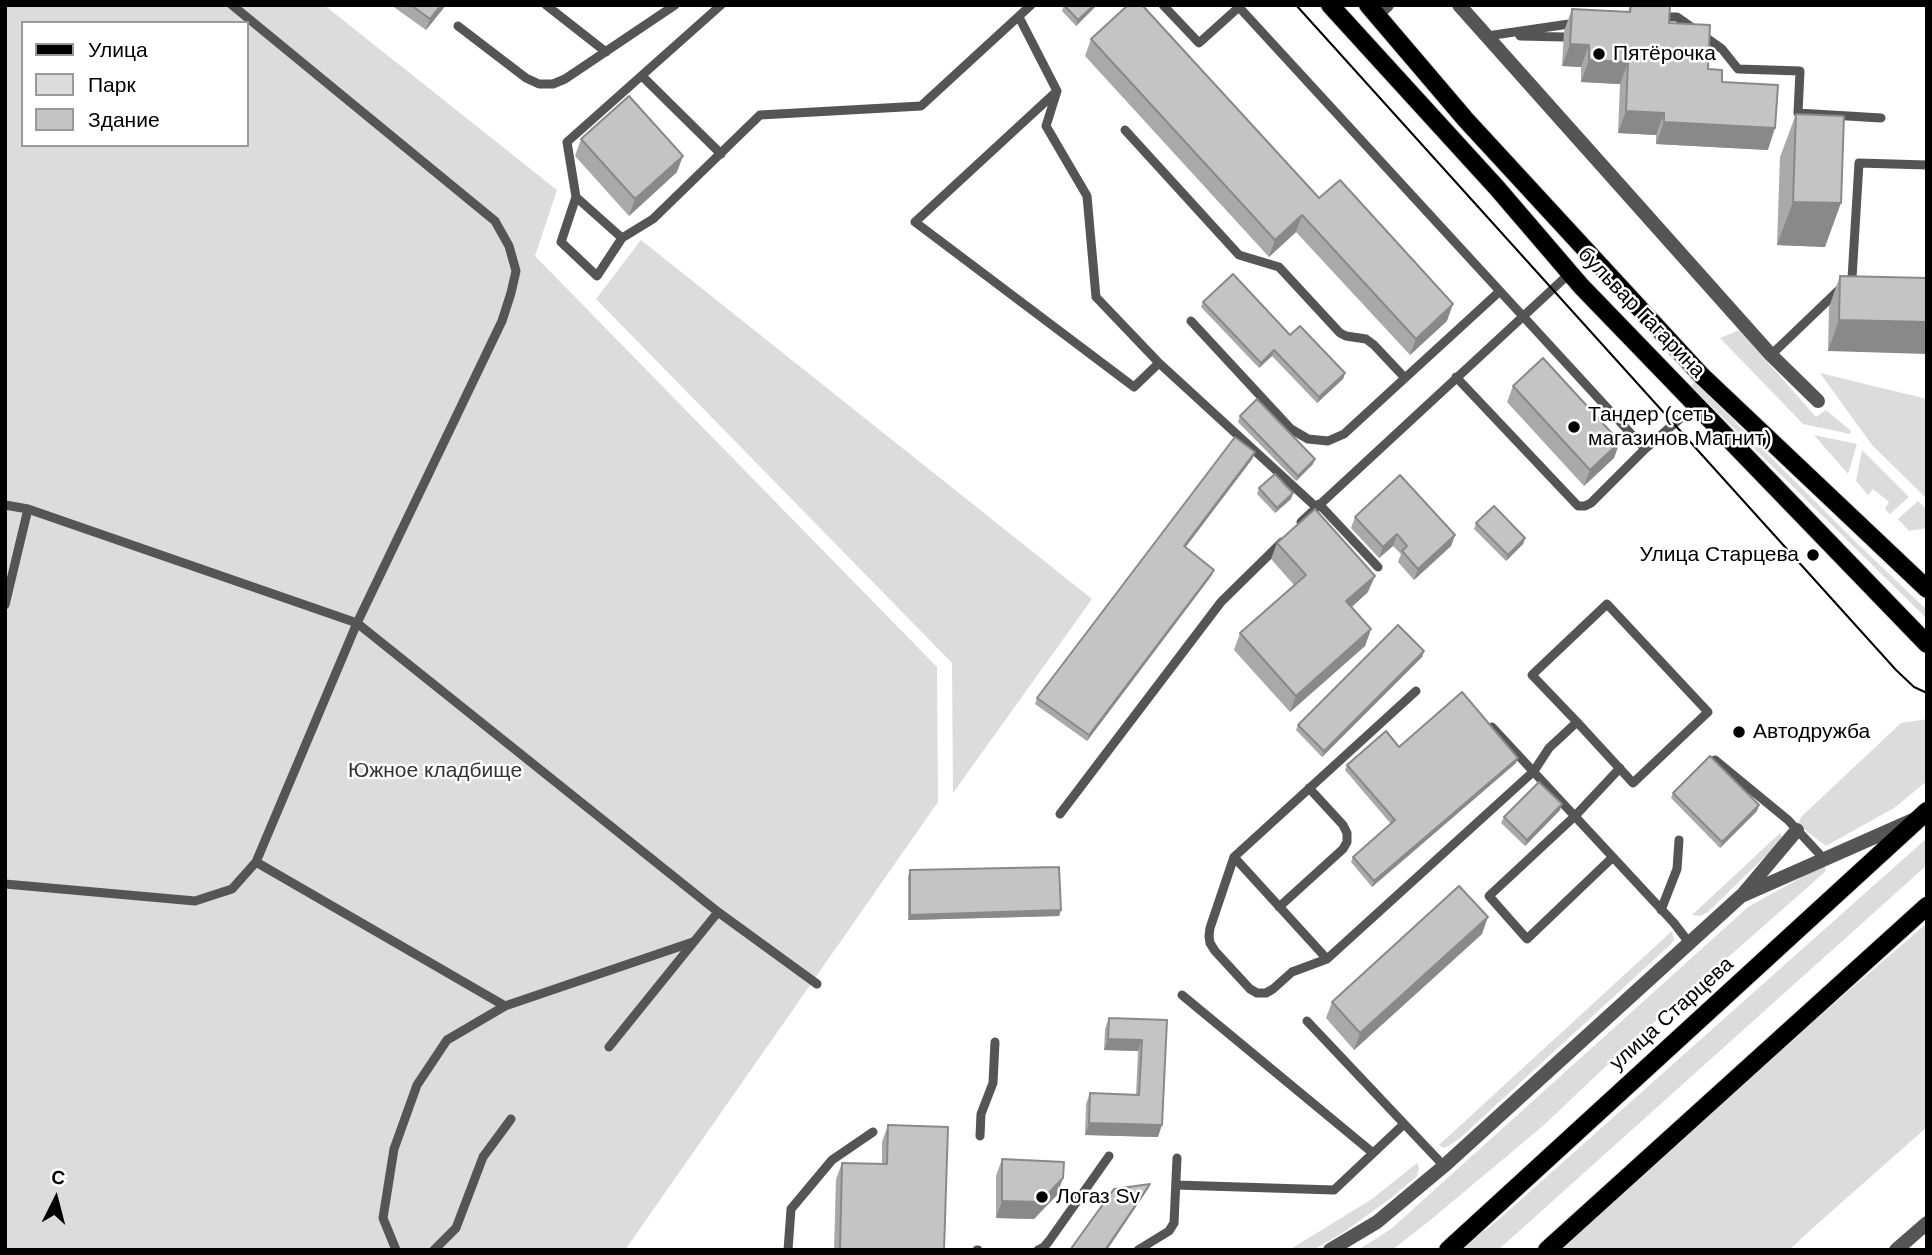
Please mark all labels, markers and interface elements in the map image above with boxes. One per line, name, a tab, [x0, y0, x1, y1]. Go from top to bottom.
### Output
legend	[21, 21, 248, 147]
text: Улица	[88, 38, 148, 61]
place label: Пятёрочка	[1613, 41, 1716, 67]
marker: Пятёрочка	[1591, 46, 1607, 62]
text: Парк	[88, 73, 136, 96]
text: Здание	[88, 108, 160, 131]
street label: бульвар Гагарина	[1572, 242, 1710, 384]
place label: Тандер (сеть магазинов Магнит)	[1588, 402, 1771, 452]
marker: Тандер (сеть магазинов Магнит)	[1566, 419, 1582, 435]
place label: Улица Старцева	[1640, 542, 1799, 568]
marker: Улица Старцева	[1805, 547, 1821, 563]
place label: Автодружба	[1753, 719, 1870, 745]
marker: Автодружба	[1731, 724, 1747, 740]
park label: Южное кладбище	[348, 758, 522, 784]
street label: улица Старцева	[1605, 952, 1739, 1076]
north arrow	[21, 1164, 91, 1234]
text: С	[50, 1166, 66, 1189]
place label: Логаз Sv	[1056, 1184, 1140, 1210]
marker: Логаз Sv	[1034, 1189, 1050, 1205]

